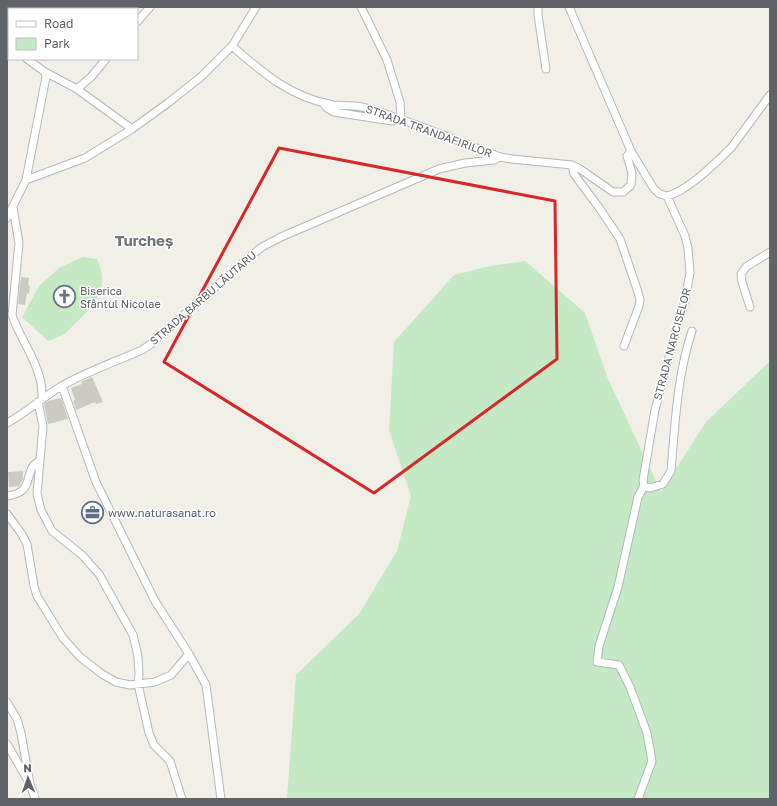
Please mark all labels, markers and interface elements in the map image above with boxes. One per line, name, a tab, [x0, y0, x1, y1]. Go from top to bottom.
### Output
legend	[8, 8, 138, 60]
text: Road	[44, 16, 73, 31]
text: Park	[44, 36, 70, 51]
street label: STRADA TRANDAFIRILOR	[364, 102, 494, 159]
district label: Turcheș	[115, 231, 173, 249]
street label: STRADA BARBU LĂUTARU	[147, 248, 259, 347]
church icon: Biserica Sfântul Nicolae	[51, 284, 77, 310]
place label: Biserica Sfântul Nicolae	[80, 284, 161, 310]
street label: STRADA NARCISELOR	[650, 286, 693, 401]
office icon: www.naturasanat.ro	[79, 500, 105, 526]
place label: www.naturasanat.ro	[108, 506, 216, 519]
north arrow	[8, 758, 48, 798]
text: N	[23, 761, 32, 774]

